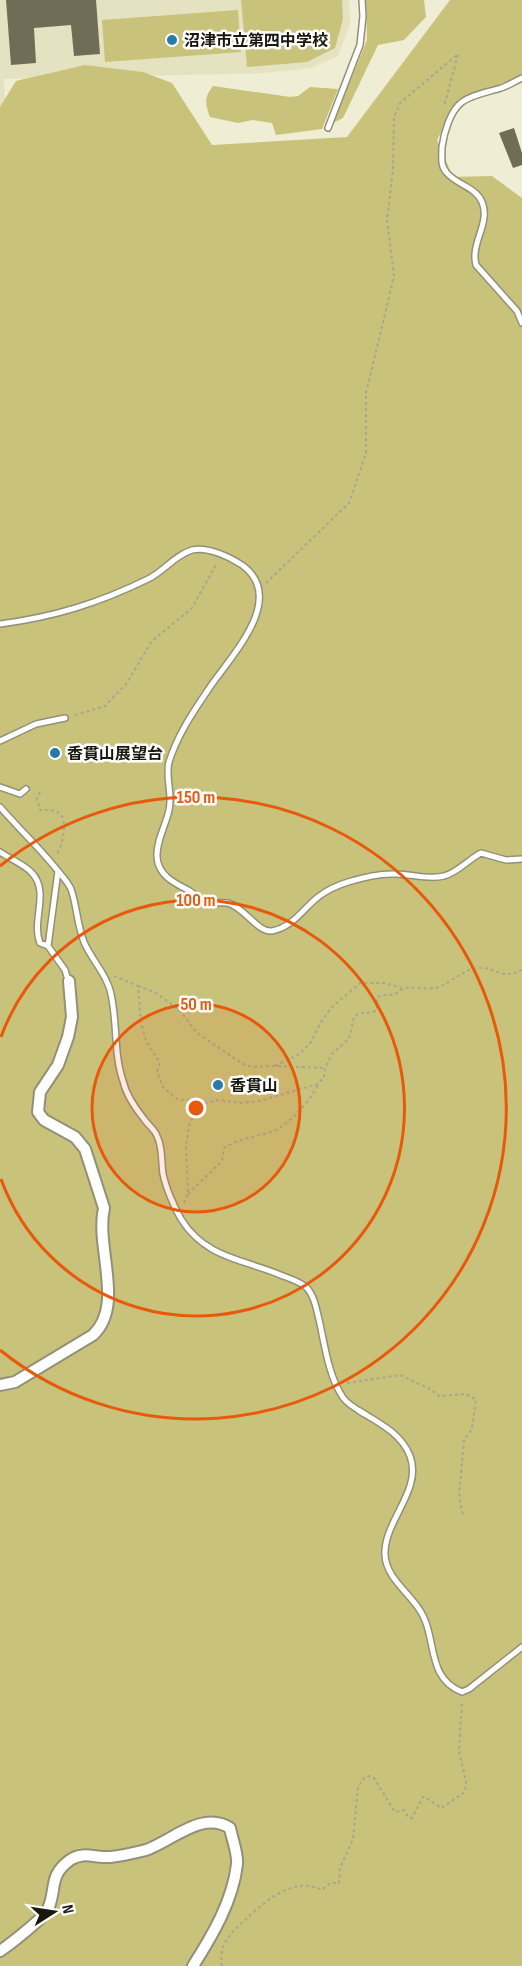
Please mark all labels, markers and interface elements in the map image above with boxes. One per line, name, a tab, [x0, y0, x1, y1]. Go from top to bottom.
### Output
place label: 沼津市立第四中学校	[184, 32, 328, 51]
marker: 沼津市立第四中学校	[165, 33, 179, 47]
place label: 香貫山展望台	[67, 745, 163, 764]
marker: 香貫山展望台	[48, 746, 62, 760]
text: 150 m	[177, 787, 215, 808]
text: 100 m	[177, 890, 216, 911]
text: 50 m	[180, 994, 212, 1015]
place label: 香貫山	[230, 1077, 278, 1096]
marker: 香貫山	[211, 1078, 225, 1092]
centre of rings	[186, 1098, 206, 1118]
north arrow	[24, 1882, 84, 1942]
text: N	[57, 1903, 77, 1915]

